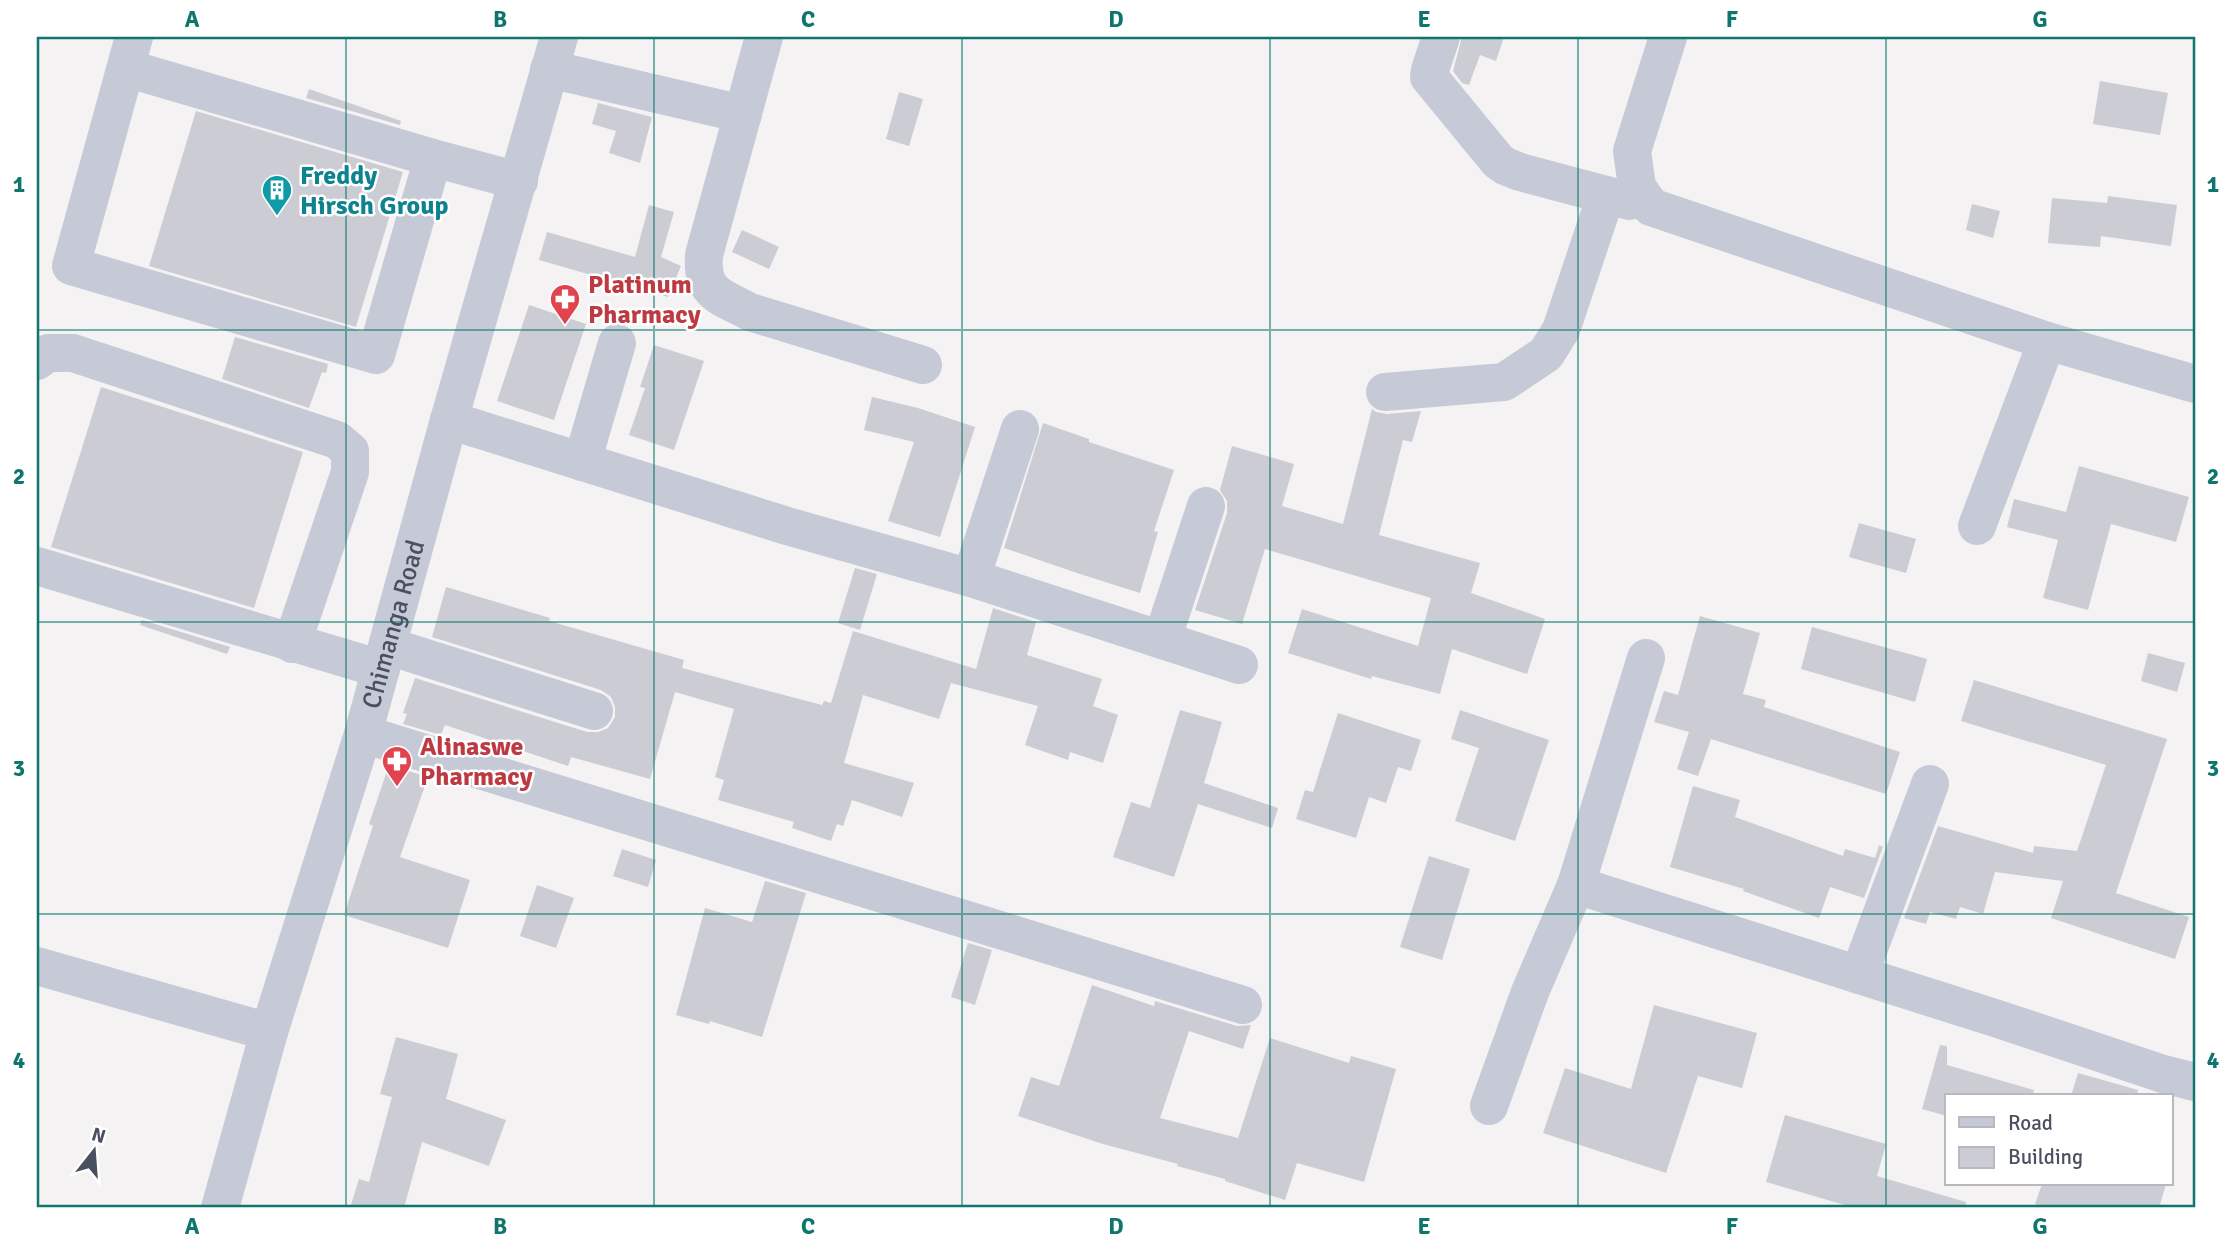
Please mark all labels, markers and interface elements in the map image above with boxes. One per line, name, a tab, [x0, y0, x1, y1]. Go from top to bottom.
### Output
text: A	[185, 5, 200, 34]
text: B	[493, 5, 507, 34]
text: C	[801, 5, 815, 34]
text: D	[1108, 5, 1124, 34]
text: E	[1417, 5, 1431, 34]
text: F	[1726, 5, 1738, 34]
text: G	[2032, 5, 2048, 34]
place label: Freddy Hirsch Group	[300, 160, 448, 222]
text: 1	[13, 170, 25, 199]
text: 1	[2207, 170, 2219, 199]
building icon: Freddy Hirsch Group	[260, 173, 294, 217]
place label: Platinum Pharmacy	[588, 269, 701, 331]
pharmacy icon: Platinum Pharmacy	[548, 282, 582, 326]
text: 2	[13, 462, 25, 491]
text: 2	[2207, 462, 2219, 491]
street label: Chimanga Road	[356, 537, 432, 712]
place label: Alinaswe Pharmacy	[420, 731, 533, 793]
pharmacy icon: Alinaswe Pharmacy	[380, 744, 414, 788]
text: 3	[13, 754, 25, 783]
text: 3	[2207, 754, 2219, 783]
text: 4	[13, 1046, 25, 1075]
text: 4	[2207, 1046, 2219, 1075]
legend	[1945, 1094, 2172, 1186]
text: Road	[2008, 1110, 2053, 1136]
north arrow	[60, 1116, 130, 1186]
text: N	[89, 1122, 109, 1149]
text: Building	[2008, 1144, 2083, 1170]
text: A	[185, 1212, 200, 1241]
text: B	[493, 1212, 507, 1241]
text: C	[801, 1212, 815, 1241]
text: D	[1108, 1212, 1124, 1241]
text: E	[1417, 1212, 1431, 1241]
text: F	[1726, 1212, 1738, 1241]
text: G	[2032, 1212, 2048, 1241]

